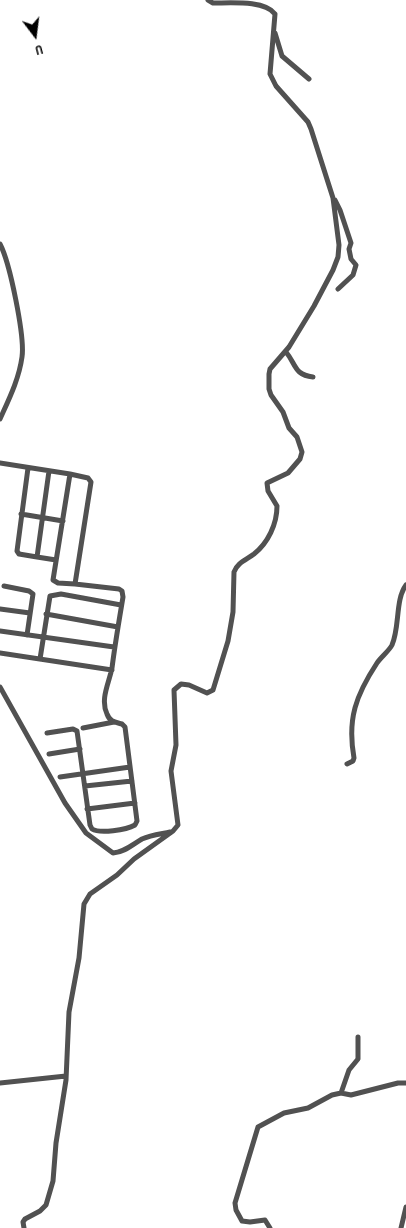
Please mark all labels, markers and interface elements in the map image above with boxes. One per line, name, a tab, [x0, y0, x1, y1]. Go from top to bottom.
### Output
north arrow	[10, 10, 60, 60]
text: U	[33, 41, 45, 59]

